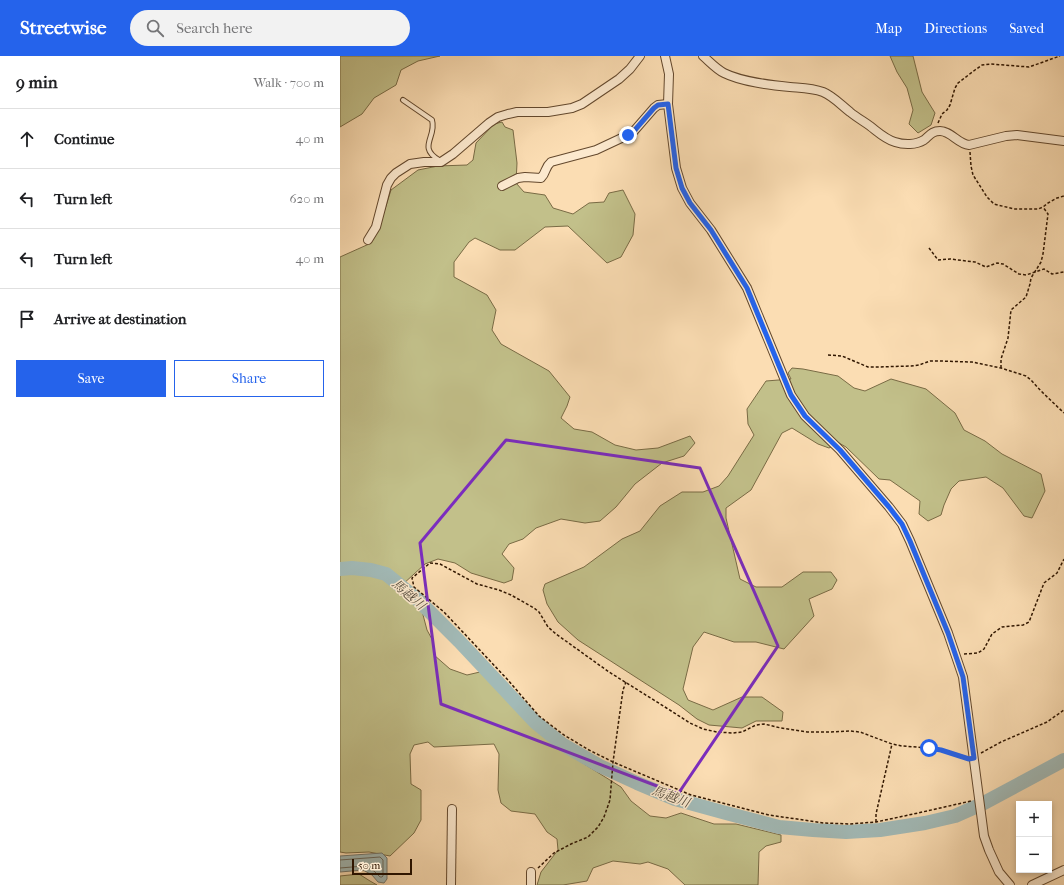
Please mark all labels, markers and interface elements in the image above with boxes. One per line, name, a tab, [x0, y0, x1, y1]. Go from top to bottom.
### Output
search box	[130, 10, 410, 46]
text: Streetwise	[20, 17, 106, 39]
icon: search	[144, 17, 166, 39]
text: Search here	[176, 19, 252, 37]
text: Map	[875, 20, 902, 37]
text: Directions	[924, 20, 987, 37]
text: Saved	[1009, 20, 1044, 37]
text: 9 min	[16, 72, 58, 92]
text: Walk · 700 m	[253, 75, 324, 90]
route end	[619, 126, 637, 144]
icon: ahead	[16, 128, 38, 150]
text: Continue	[54, 130, 114, 148]
text: 40 m	[296, 131, 324, 146]
icon: left	[16, 188, 38, 210]
text: Turn left	[54, 190, 112, 208]
text: 620 m	[290, 191, 324, 206]
icon: left	[16, 248, 38, 270]
text: Turn left	[54, 250, 112, 268]
text: 40 m	[296, 251, 324, 266]
icon: arrive	[16, 308, 38, 330]
text: Arrive at destination	[54, 310, 186, 328]
button: Save	[16, 360, 166, 397]
button: Share	[174, 360, 324, 397]
water label: 馬越川	[389, 576, 430, 614]
route start	[920, 739, 938, 757]
water label: 馬越川	[650, 783, 694, 811]
map controls	[1016, 801, 1052, 873]
button: +	[1016, 801, 1052, 837]
button: −	[1016, 837, 1052, 873]
scale bar	[352, 857, 412, 876]
text: 50 m	[358, 859, 380, 872]

